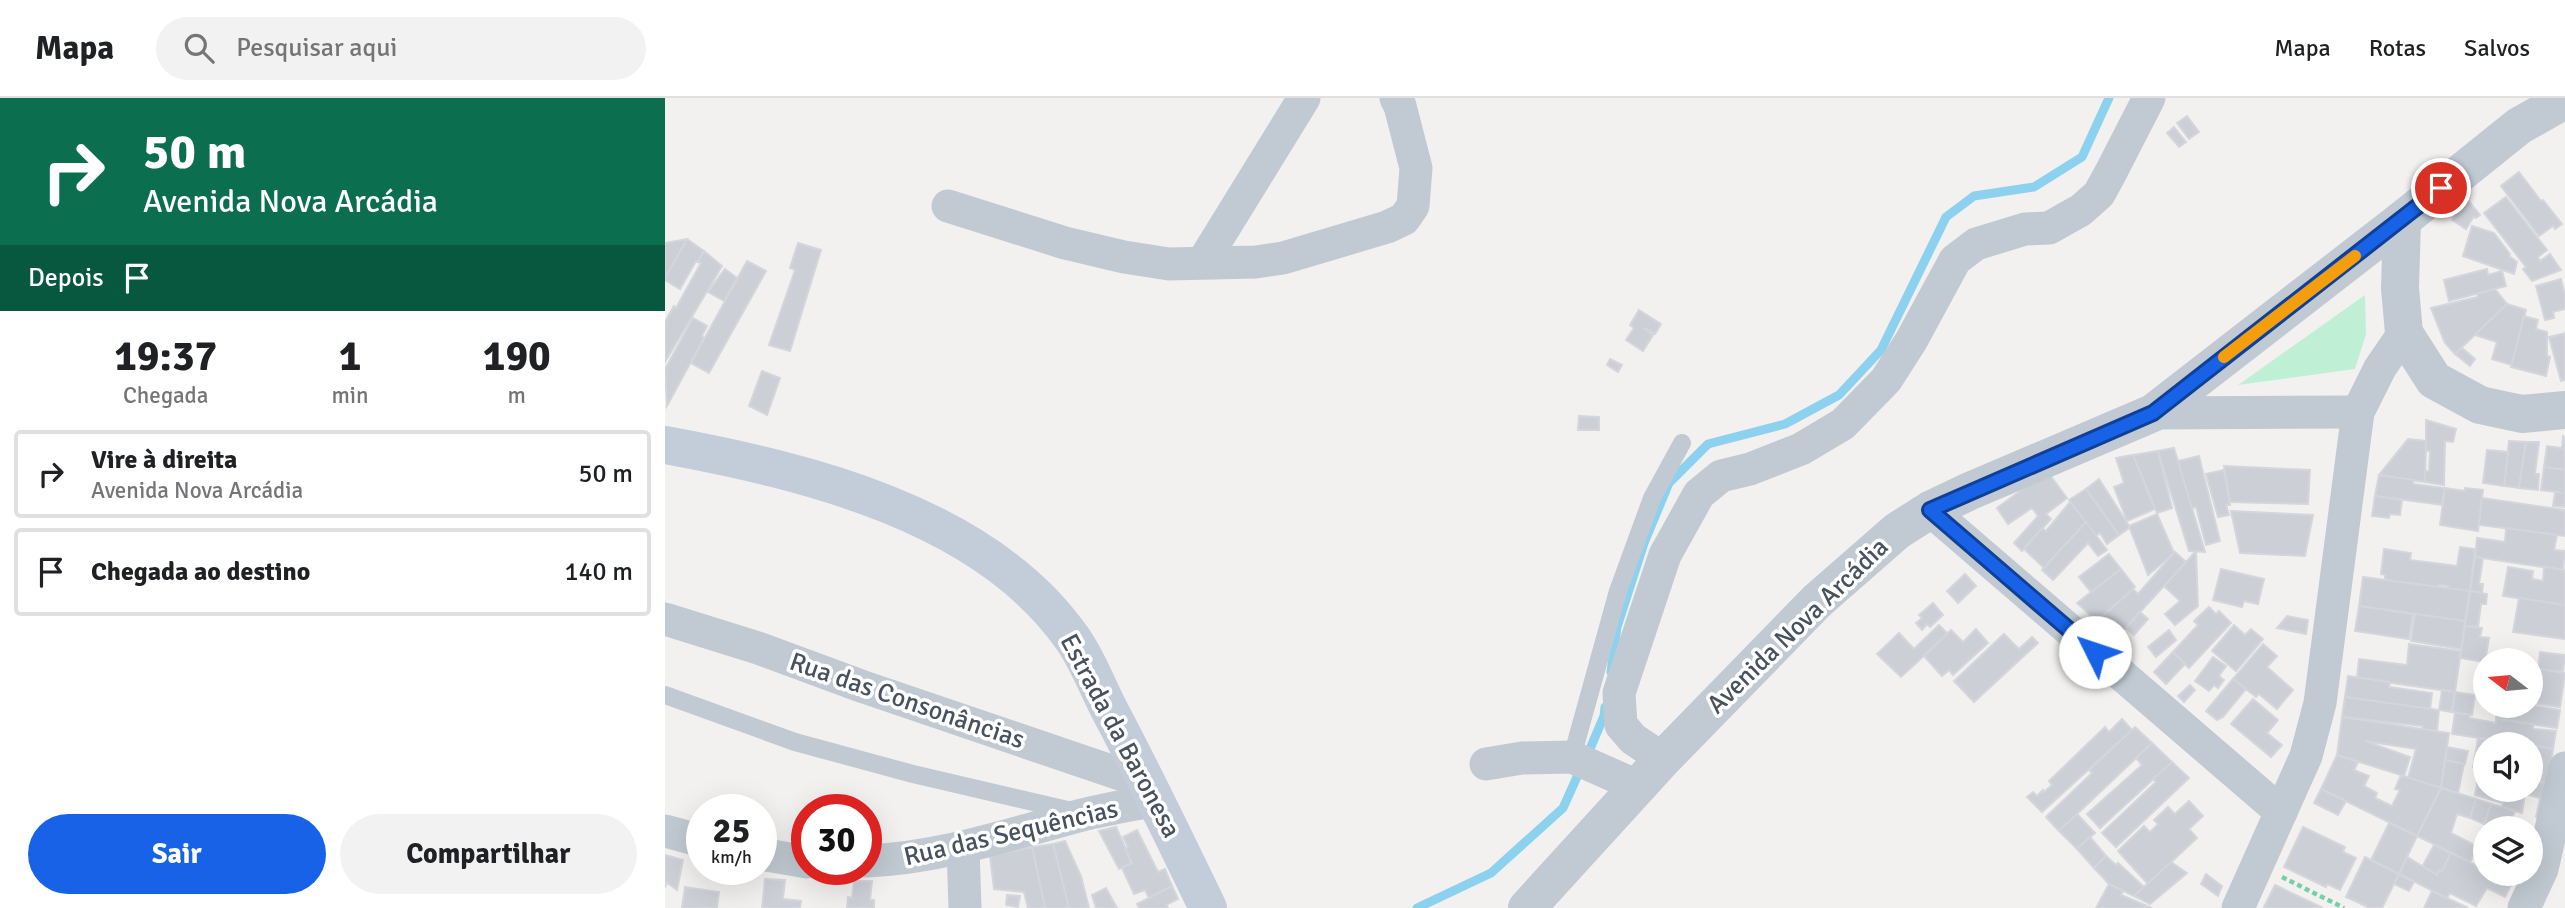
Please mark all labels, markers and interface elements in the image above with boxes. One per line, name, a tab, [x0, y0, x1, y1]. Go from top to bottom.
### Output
search box	[156, 17, 646, 80]
text: Mapa	[35, 28, 114, 69]
icon: search	[180, 29, 218, 67]
text: Pesquisar aqui	[236, 32, 397, 64]
text: Mapa	[2274, 33, 2331, 63]
text: Rotas	[2369, 33, 2426, 63]
text: Salvos	[2464, 33, 2530, 63]
text: 50 m	[143, 122, 246, 182]
icon: right	[28, 126, 119, 217]
pin	[2411, 158, 2471, 218]
icon: arrive	[2422, 169, 2460, 207]
text: Avenida Nova Arcádia	[143, 182, 438, 221]
icon: arrive	[118, 259, 156, 297]
text: Depois	[28, 262, 104, 294]
text: 19:37	[114, 331, 217, 382]
text: 1	[339, 331, 361, 382]
text: 190	[483, 331, 551, 382]
text: Chegada	[123, 381, 208, 410]
text: min	[331, 381, 369, 410]
text: m	[508, 381, 526, 410]
text: Vire à direita	[91, 444, 237, 476]
icon: right	[32, 455, 70, 493]
text: 50 m	[578, 458, 633, 490]
text: Avenida Nova Arcádia	[91, 476, 303, 505]
street label: Avenida Nova Arcádia	[1701, 531, 1895, 721]
icon: arrive	[32, 553, 70, 591]
text: Chegada ao destino	[91, 556, 310, 588]
text: 140 m	[564, 556, 633, 588]
position arrow	[2058, 615, 2132, 689]
street label: Estrada da Baronesa	[1053, 629, 1187, 843]
street label: Rua das Consonâncias	[785, 646, 1029, 756]
north arrow	[2473, 648, 2543, 718]
map controls	[2473, 648, 2543, 886]
button: sound	[2473, 732, 2543, 802]
street label: Rua das Sequências	[901, 793, 1121, 873]
speed limit sign: 30	[791, 794, 882, 885]
text: 25	[713, 809, 750, 852]
button: Sair	[28, 814, 326, 894]
button: Compartilhar	[340, 814, 637, 894]
button: layers	[2473, 816, 2543, 886]
text: km/h	[711, 846, 752, 868]

